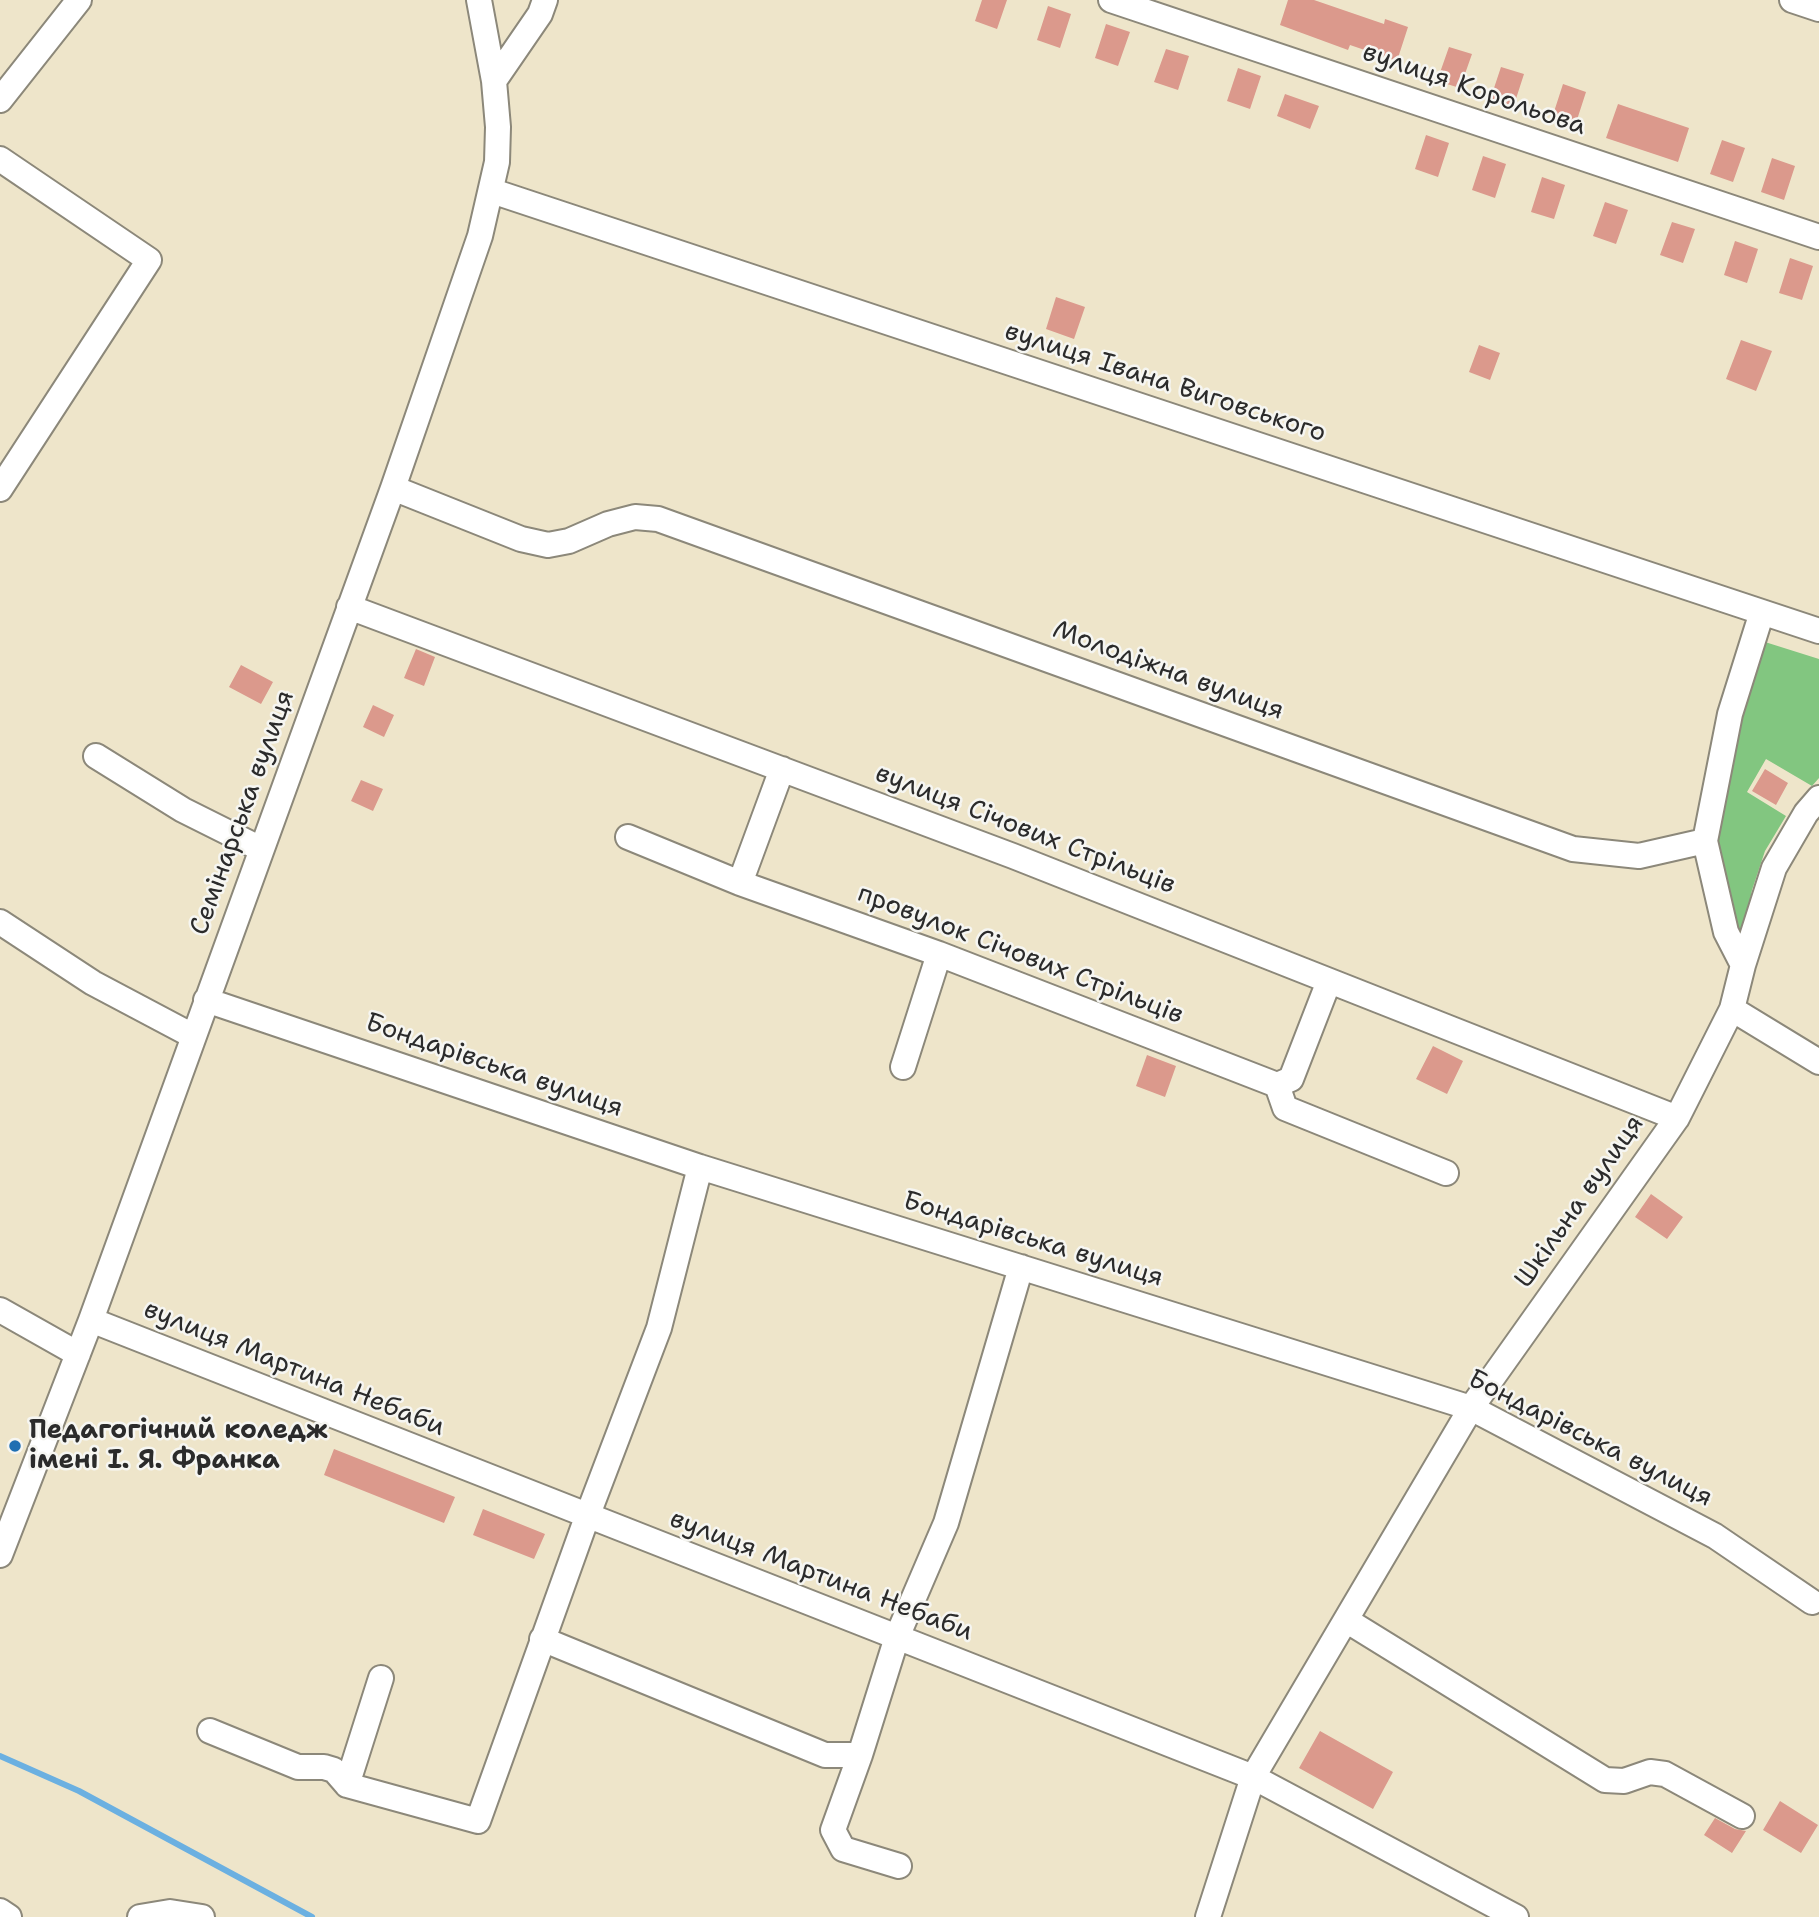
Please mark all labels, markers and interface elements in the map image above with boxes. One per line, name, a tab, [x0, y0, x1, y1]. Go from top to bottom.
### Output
street label: вулиця Корольова	[1358, 37, 1590, 143]
street label: вулиця Івана Виговського	[1000, 316, 1330, 450]
street label: Молодіжна вулиця	[1048, 615, 1288, 727]
street label: Семінарська вулиця	[184, 686, 302, 940]
street label: вулиця Січових Стрільців	[871, 758, 1179, 902]
street label: провулок Січових Стрільців	[853, 878, 1187, 1032]
street label: Бондарівська вулиця	[361, 1007, 627, 1125]
street label: Шкільна вулиця	[1509, 1110, 1651, 1294]
street label: Бондарівська вулиця	[899, 1186, 1167, 1294]
street label: вулиця Мартина Небаби	[139, 1294, 449, 1444]
street label: Бондарівська вулиця	[1463, 1364, 1717, 1514]
place label: Педагогічний коледж імені І. Я. Франка	[29, 1415, 328, 1476]
marker: Педагогічний коледж імені І. Я. Франка	[7, 1438, 23, 1454]
street label: вулиця Мартина Небаби	[665, 1504, 977, 1648]

